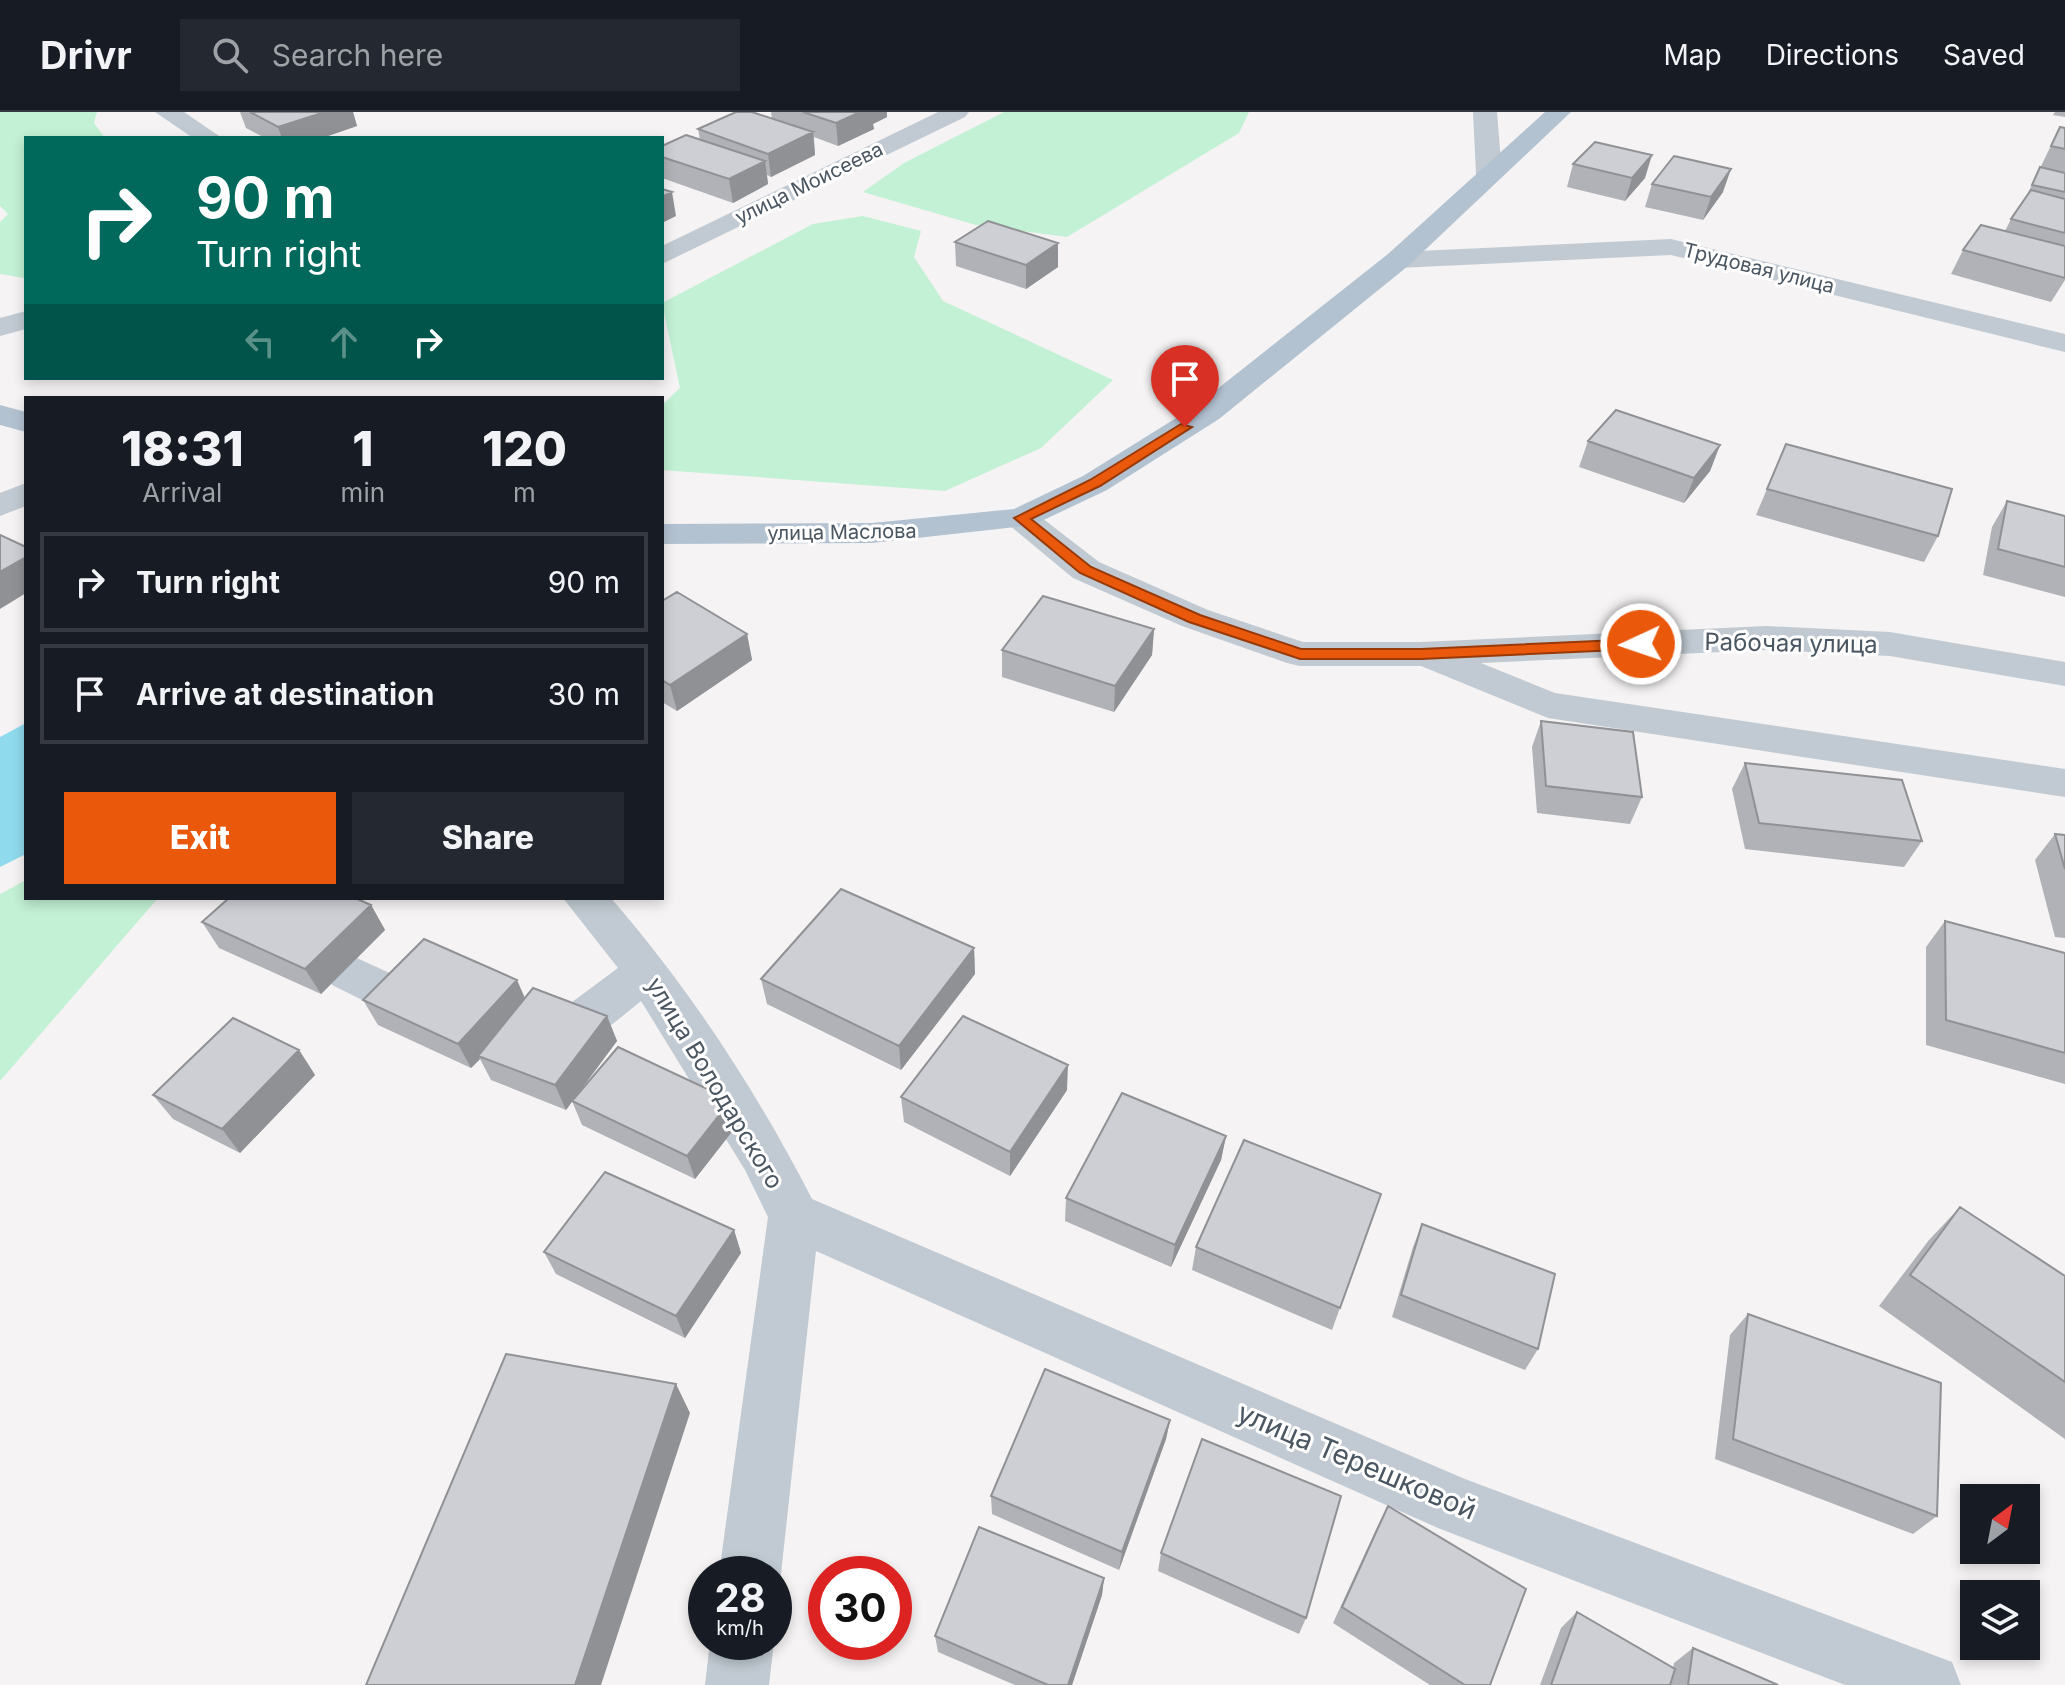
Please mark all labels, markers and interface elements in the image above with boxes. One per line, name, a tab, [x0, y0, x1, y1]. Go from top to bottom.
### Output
search box	[180, 19, 740, 91]
text: Drivr	[40, 32, 132, 78]
icon: search	[208, 33, 252, 77]
text: Search here	[272, 37, 443, 73]
text: Map	[1663, 38, 1722, 72]
text: Directions	[1766, 38, 1899, 72]
text: Saved	[1943, 38, 2025, 72]
street label: улица Моисеева	[731, 137, 887, 229]
text: 90 m	[196, 164, 335, 232]
icon: right	[64, 168, 168, 272]
text: Turn right	[196, 232, 361, 276]
street label: Трудовая улица	[1681, 238, 1837, 298]
icon: left	[238, 320, 282, 364]
icon: ahead	[322, 320, 366, 364]
icon: right	[406, 320, 450, 364]
pin	[1151, 345, 1219, 427]
icon: arrive	[1163, 357, 1207, 401]
text: 18:31	[121, 419, 244, 478]
text: 1	[352, 419, 373, 478]
text: 120	[482, 419, 567, 478]
text: Arrival	[142, 477, 222, 508]
text: min	[341, 477, 385, 508]
text: m	[513, 477, 536, 508]
street label: улица Маслова	[767, 519, 917, 545]
icon: right	[68, 560, 112, 604]
text: Turn right	[136, 564, 280, 600]
text: 90 m	[548, 564, 620, 600]
position arrow	[1599, 602, 1683, 686]
street label: Рабочая улица	[1704, 627, 1878, 659]
icon: arrive	[68, 672, 112, 716]
text: Arrive at destination	[136, 676, 434, 712]
text: 30 m	[548, 676, 620, 712]
button: Exit	[64, 792, 336, 884]
button: Share	[352, 792, 624, 884]
street label: улица Володарского	[640, 972, 790, 1194]
street label: улица Терешковой	[1232, 1395, 1482, 1527]
north arrow	[1960, 1484, 2040, 1564]
map controls	[1960, 1484, 2040, 1660]
speed limit sign: 30	[808, 1556, 912, 1660]
text: 28	[714, 1573, 766, 1622]
button: layers	[1960, 1580, 2040, 1660]
text: km/h	[716, 1616, 764, 1640]

